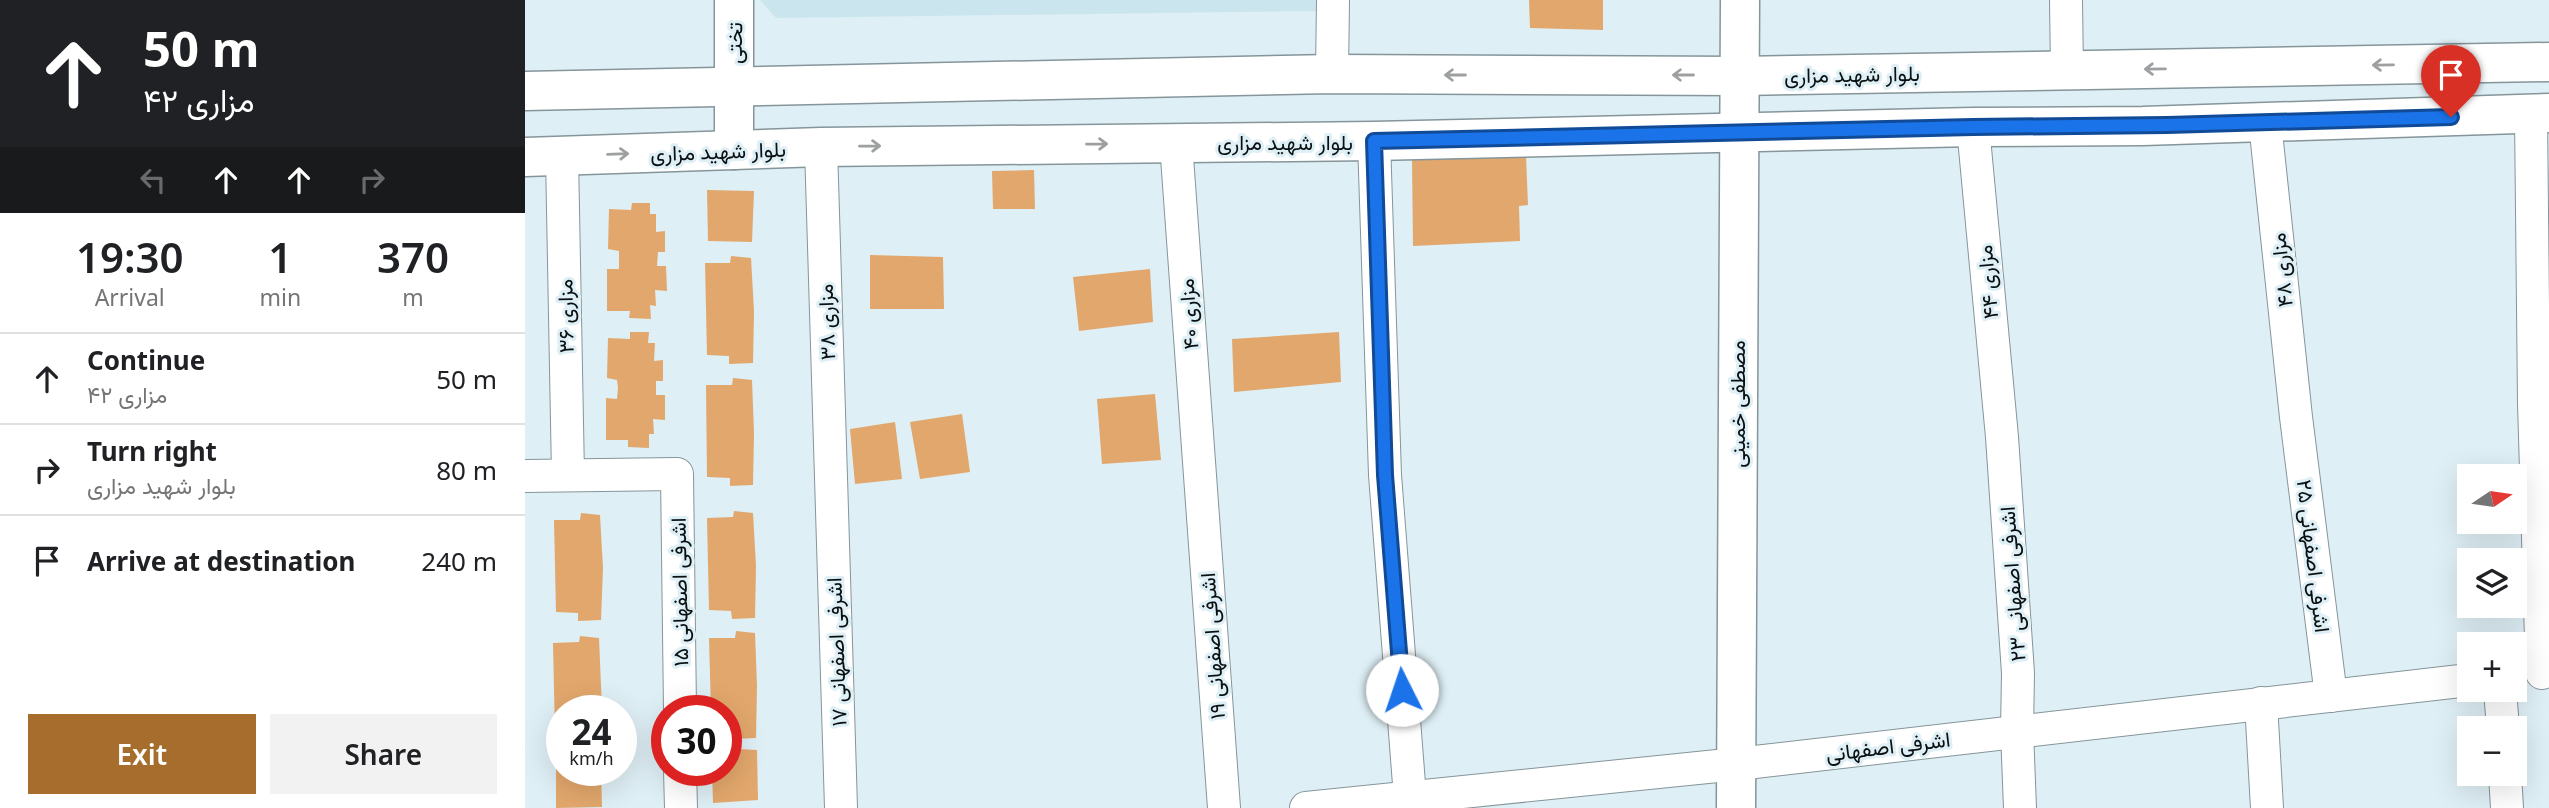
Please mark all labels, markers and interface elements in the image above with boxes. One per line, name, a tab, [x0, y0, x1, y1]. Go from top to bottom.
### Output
text: 50 m	[143, 15, 260, 81]
street label: تختی	[720, 22, 748, 64]
icon: ahead	[28, 28, 119, 119]
pin	[2421, 45, 2481, 117]
icon: arrive	[2432, 56, 2470, 94]
one-way arrow	[2372, 58, 2395, 72]
street label: بلوار شهید مزاری	[1784, 59, 1920, 89]
one-way arrow	[2144, 62, 2167, 76]
one-way arrow	[1444, 68, 1467, 82]
one-way arrow	[1672, 69, 1695, 82]
text: مزاری ۴۲	[143, 78, 255, 121]
street label: بلوار شهید مزاری	[1217, 128, 1353, 156]
street label: بلوار شهید مزاری	[650, 135, 786, 167]
one-way arrow	[1085, 137, 1108, 150]
one-way arrow	[858, 140, 881, 153]
one-way arrow	[606, 148, 629, 161]
icon: left	[134, 161, 172, 199]
icon: ahead	[207, 161, 245, 199]
icon: ahead	[280, 161, 318, 199]
icon: right	[353, 161, 391, 199]
text: 19:30	[76, 228, 184, 285]
text: 1	[268, 228, 292, 285]
text: 370	[377, 228, 449, 285]
street label: مزاری ۴۸	[2263, 231, 2299, 309]
street label: مزاری ۴۴	[1970, 244, 2004, 320]
street label: مزاری ۴۰	[1172, 278, 1204, 350]
street label: مزاری ۳۶	[550, 279, 580, 353]
text: Arrival	[95, 281, 165, 313]
text: min	[259, 281, 301, 313]
text: m	[402, 281, 424, 313]
street label: مزاری ۳۸	[811, 283, 841, 361]
street label: مصطفی خمینی	[1723, 340, 1751, 468]
text: Continue	[87, 342, 205, 378]
icon: ahead	[28, 360, 66, 398]
text: 50 m	[436, 361, 497, 397]
text: مزاری ۴۲	[87, 378, 167, 410]
text: Turn right	[87, 433, 217, 469]
icon: right	[28, 451, 66, 489]
text: 80 m	[436, 452, 497, 488]
north arrow	[2457, 464, 2527, 534]
map controls	[2457, 464, 2527, 786]
text: بلوار شهید مزاری	[87, 469, 236, 501]
street label: اشرفی اصفهانی ۲۵	[2291, 478, 2337, 634]
street label: اشرفی اصفهانی ۲۳	[1993, 505, 2031, 663]
street label: اشرفی اصفهانی ۱۵	[664, 517, 694, 667]
icon: arrive	[28, 542, 66, 580]
text: Arrive at destination	[87, 543, 356, 579]
text: 240 m	[421, 543, 497, 579]
button: layers	[2457, 548, 2527, 618]
street label: اشرفی اصفهانی ۱۹	[1193, 572, 1231, 720]
street label: اشرفی اصفهانی ۱۷	[819, 577, 853, 727]
button: +	[2457, 632, 2527, 702]
position arrow	[1365, 653, 1439, 727]
speed limit sign: 30	[651, 695, 742, 786]
text: 24	[571, 708, 612, 755]
button: Exit	[28, 714, 256, 794]
button: Share	[270, 714, 497, 794]
button: −	[2457, 716, 2527, 786]
street label: اشرفی اصفهانی	[1824, 724, 1952, 768]
text: km/h	[569, 746, 614, 770]

